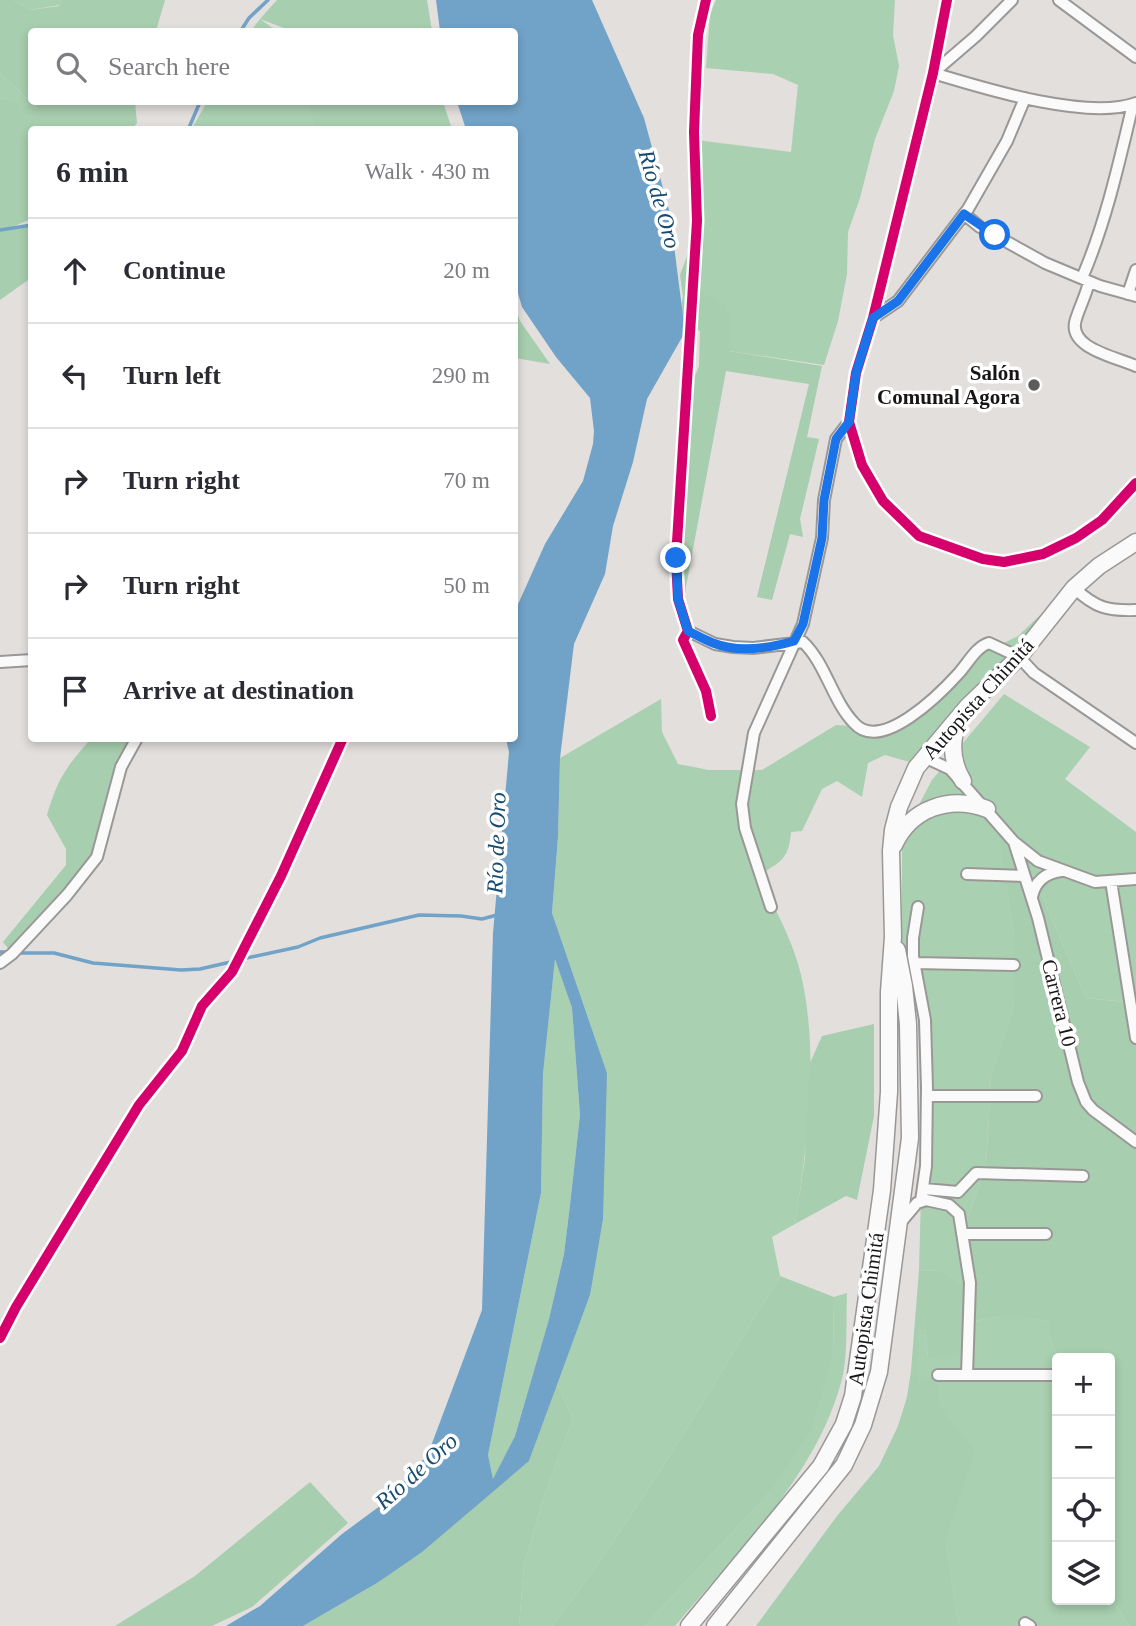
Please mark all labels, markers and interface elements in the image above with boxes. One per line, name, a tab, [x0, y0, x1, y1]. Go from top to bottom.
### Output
search box	[28, 28, 518, 105]
icon: search	[52, 48, 90, 86]
text: Search here	[108, 52, 230, 81]
water label: Río de Oro	[633, 146, 686, 251]
text: 6 min	[56, 155, 129, 188]
text: Walk · 430 m	[365, 159, 490, 184]
route start	[979, 219, 1010, 250]
icon: ahead	[56, 252, 94, 290]
text: Continue	[123, 256, 226, 285]
text: 20 m	[443, 258, 490, 283]
icon: left	[56, 357, 94, 395]
text: Turn left	[123, 361, 221, 390]
place label: Salón Comunal Agora	[877, 361, 1020, 409]
text: 290 m	[432, 363, 490, 388]
marker: Salón Comunal Agora	[1026, 377, 1042, 393]
icon: right	[56, 462, 94, 500]
text: Turn right	[123, 466, 240, 495]
text: 70 m	[443, 468, 490, 493]
route end	[660, 542, 691, 573]
icon: right	[56, 567, 94, 605]
text: Turn right	[123, 571, 240, 600]
text: 50 m	[443, 573, 490, 598]
street label: Autopista Chimitá	[917, 633, 1039, 764]
icon: arrive	[56, 672, 94, 710]
text: Arrive at destination	[123, 676, 354, 705]
water label: Río de Oro	[482, 792, 511, 895]
street label: Carrera 10	[1037, 957, 1081, 1049]
street label: Autopista Chimitá	[843, 1230, 889, 1387]
map controls	[1052, 1353, 1115, 1605]
button: +	[1052, 1353, 1115, 1416]
button: −	[1052, 1416, 1115, 1479]
water label: Río de Oro	[370, 1428, 462, 1515]
button: locate	[1052, 1479, 1115, 1542]
button: layers	[1052, 1542, 1115, 1605]

